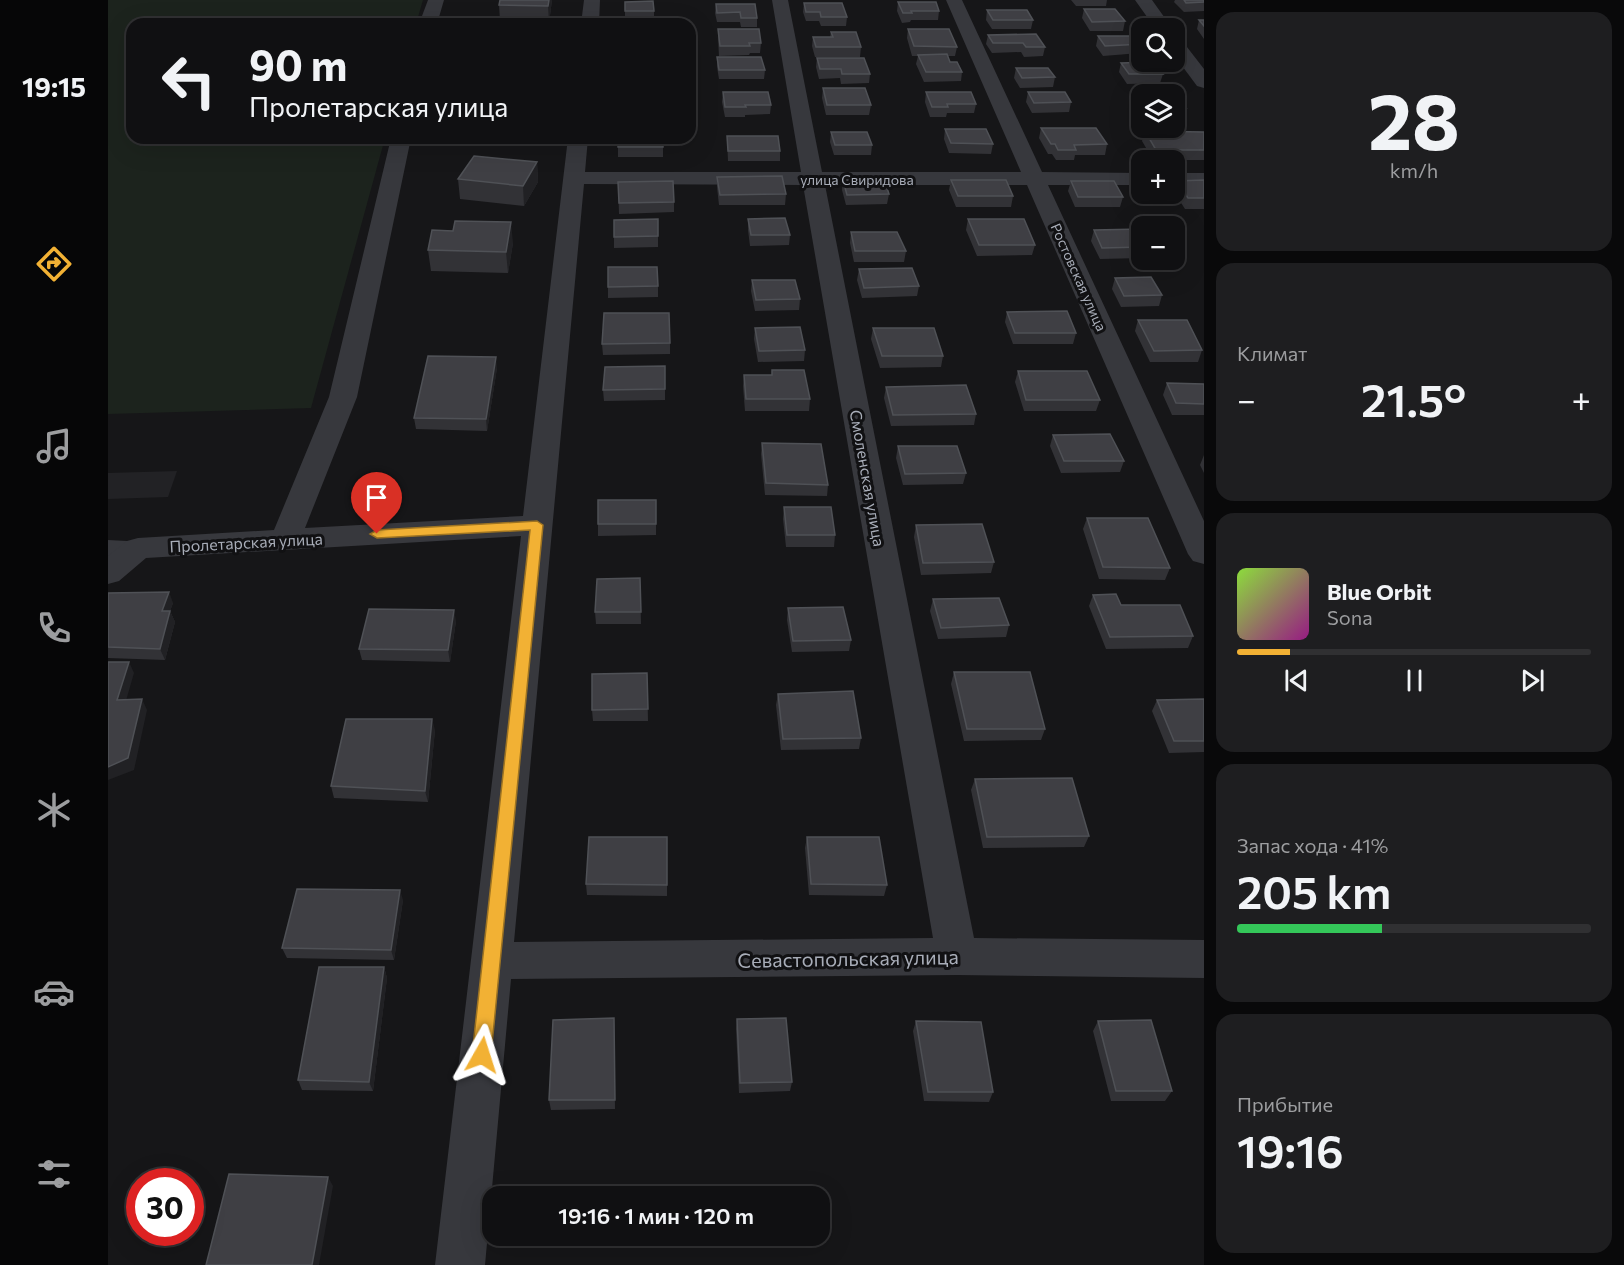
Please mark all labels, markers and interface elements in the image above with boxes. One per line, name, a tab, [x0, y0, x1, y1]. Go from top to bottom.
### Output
map controls	[1131, 18, 1185, 270]
button: search	[1131, 18, 1185, 72]
text: 90 m	[249, 38, 348, 90]
icon: left	[150, 42, 228, 120]
text: 19:15	[22, 70, 86, 103]
text: 28	[1368, 71, 1460, 166]
button: layers	[1131, 84, 1185, 138]
text: Пролетарская улица	[249, 90, 508, 123]
button: +	[1131, 150, 1185, 204]
text: km/h	[1390, 158, 1438, 182]
street label: улица Свиридова	[800, 171, 914, 188]
button: −	[1131, 216, 1185, 270]
street label: Ростовская улица	[1048, 221, 1110, 333]
icon: directions	[33, 243, 75, 285]
text: Климат	[1237, 341, 1307, 365]
text: 21.5°	[1361, 371, 1466, 426]
text: −	[1237, 378, 1256, 419]
text: +	[1572, 378, 1591, 419]
street label: Смоленская улица	[847, 408, 889, 548]
icon: music	[33, 425, 75, 467]
pin	[351, 472, 402, 534]
icon: arrive	[360, 481, 393, 514]
street label: Пролетарская улица	[169, 528, 323, 556]
text: Blue Orbit	[1327, 578, 1431, 605]
text: Sona	[1327, 605, 1373, 629]
icon: phone	[33, 607, 75, 649]
icon: previous	[1280, 664, 1313, 697]
icon: pause	[1398, 664, 1431, 697]
icon: next	[1516, 664, 1549, 697]
icon: climate	[33, 789, 75, 831]
text: Запас хода · 41%	[1237, 833, 1388, 857]
text: 205 km	[1237, 863, 1391, 918]
street label: Севастопольская улица	[737, 944, 959, 972]
icon: car	[33, 971, 75, 1013]
position arrow	[450, 1023, 514, 1087]
text: Прибытие	[1237, 1092, 1333, 1116]
text: 19:16	[1237, 1122, 1344, 1177]
icon: filters	[33, 1153, 75, 1195]
speed limit sign: 30	[126, 1168, 204, 1246]
text: 19:16 · 1 мин · 120 m	[558, 1202, 754, 1229]

